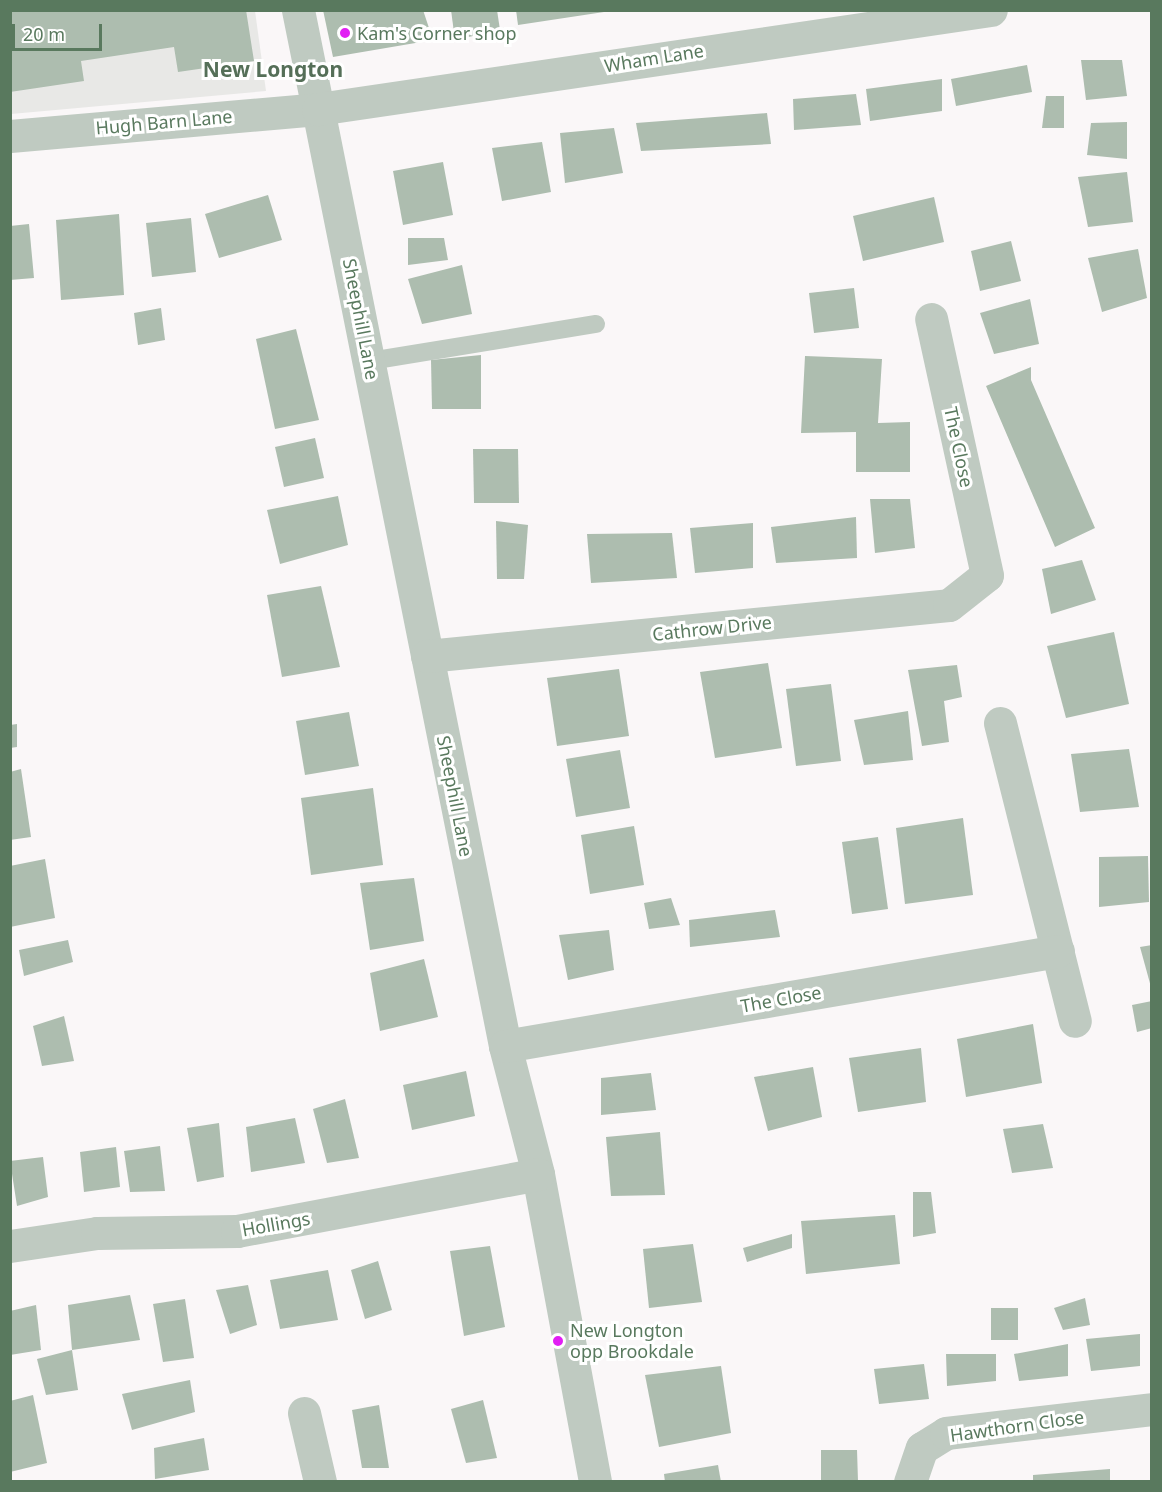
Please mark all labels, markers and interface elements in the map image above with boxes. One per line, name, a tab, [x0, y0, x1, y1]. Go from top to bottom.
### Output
scale bar	[15, 12, 105, 50]
text: 20 m	[23, 22, 65, 46]
place label: Kam's Corner shop	[357, 22, 516, 44]
marker: Kam's Corner shop	[338, 26, 352, 40]
street label: Wham Lane	[603, 39, 705, 77]
district label: New Longton	[203, 56, 343, 82]
street label: Hugh Barn Lane	[95, 105, 233, 139]
street label: Sheephill Lane	[339, 257, 383, 381]
street label: The Close	[940, 405, 978, 489]
street label: Cathrow Drive	[651, 611, 773, 645]
street label: Sheephill Lane	[433, 734, 477, 858]
street label: The Close	[739, 981, 823, 1017]
street label: Hollings	[240, 1207, 312, 1241]
place label: New Longton opp Brookdale	[570, 1320, 694, 1362]
marker: New Longton opp Brookdale	[551, 1334, 565, 1348]
street label: Hawthorn Close	[949, 1406, 1085, 1446]

